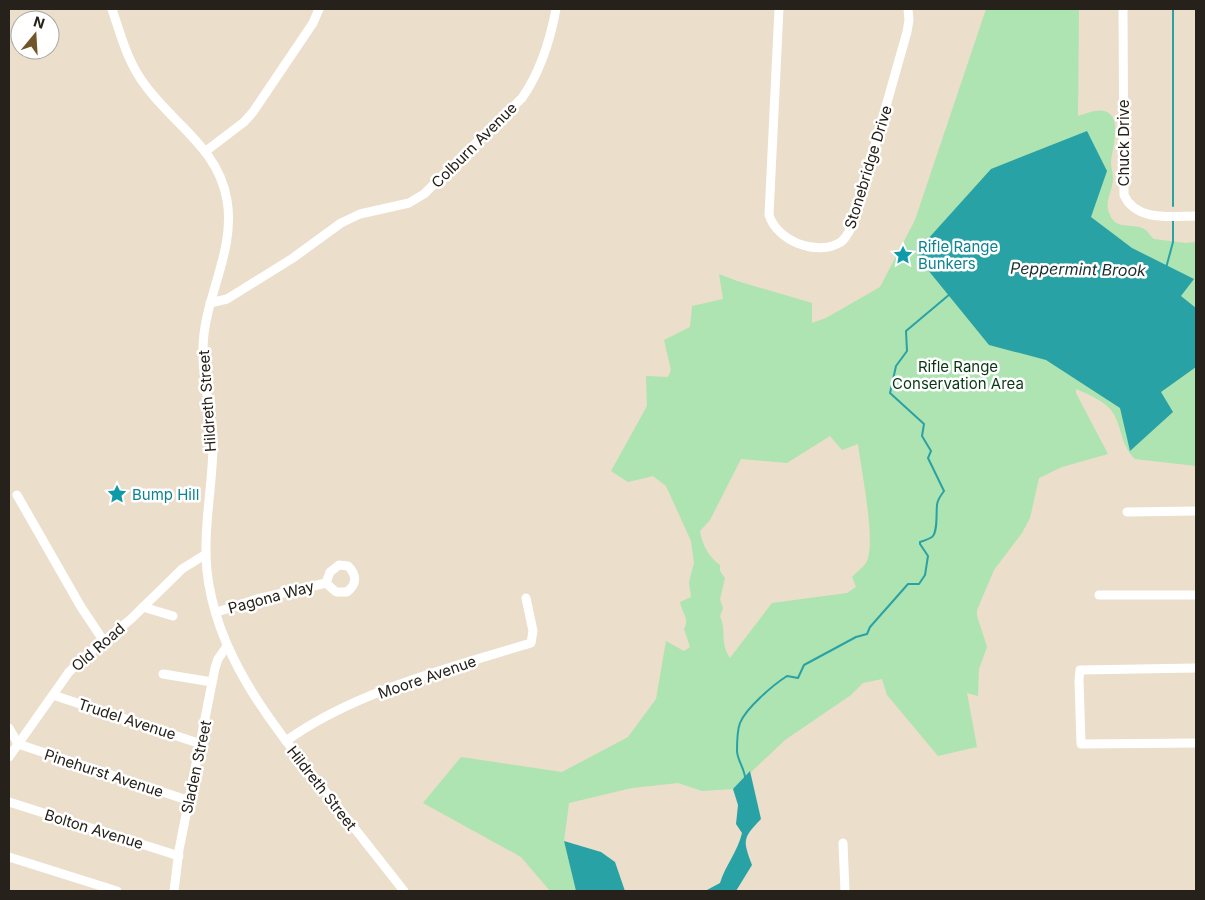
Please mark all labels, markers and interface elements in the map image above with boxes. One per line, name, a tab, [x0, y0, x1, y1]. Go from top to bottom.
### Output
north arrow	[10, 10, 60, 60]
text: N	[31, 12, 47, 32]
street label: Colburn Avenue	[427, 98, 521, 192]
street label: Chuck Drive	[1114, 100, 1133, 186]
street label: Stonebridge Drive	[840, 103, 896, 231]
place label: Rifle Range Bunkers	[918, 237, 998, 273]
place icon: Rifle Range Bunkers	[892, 244, 914, 266]
water label: Peppermint Brook	[1010, 258, 1146, 280]
street label: Hildreth Street	[194, 349, 220, 453]
park label: Rifle Range Conservation Area	[892, 357, 1024, 393]
place icon: Bump Hill	[106, 483, 128, 505]
place label: Bump Hill	[132, 485, 199, 504]
street label: Pagona Way	[226, 576, 317, 618]
street label: Old Road	[67, 619, 129, 675]
street label: Moore Avenue	[375, 651, 479, 703]
street label: Trudel Avenue	[76, 694, 178, 744]
street label: Sladen Street	[177, 718, 215, 815]
street label: Hildreth Street	[283, 742, 361, 834]
street label: Pinehurst Avenue	[42, 745, 166, 801]
street label: Bolton Avenue	[42, 805, 146, 853]

